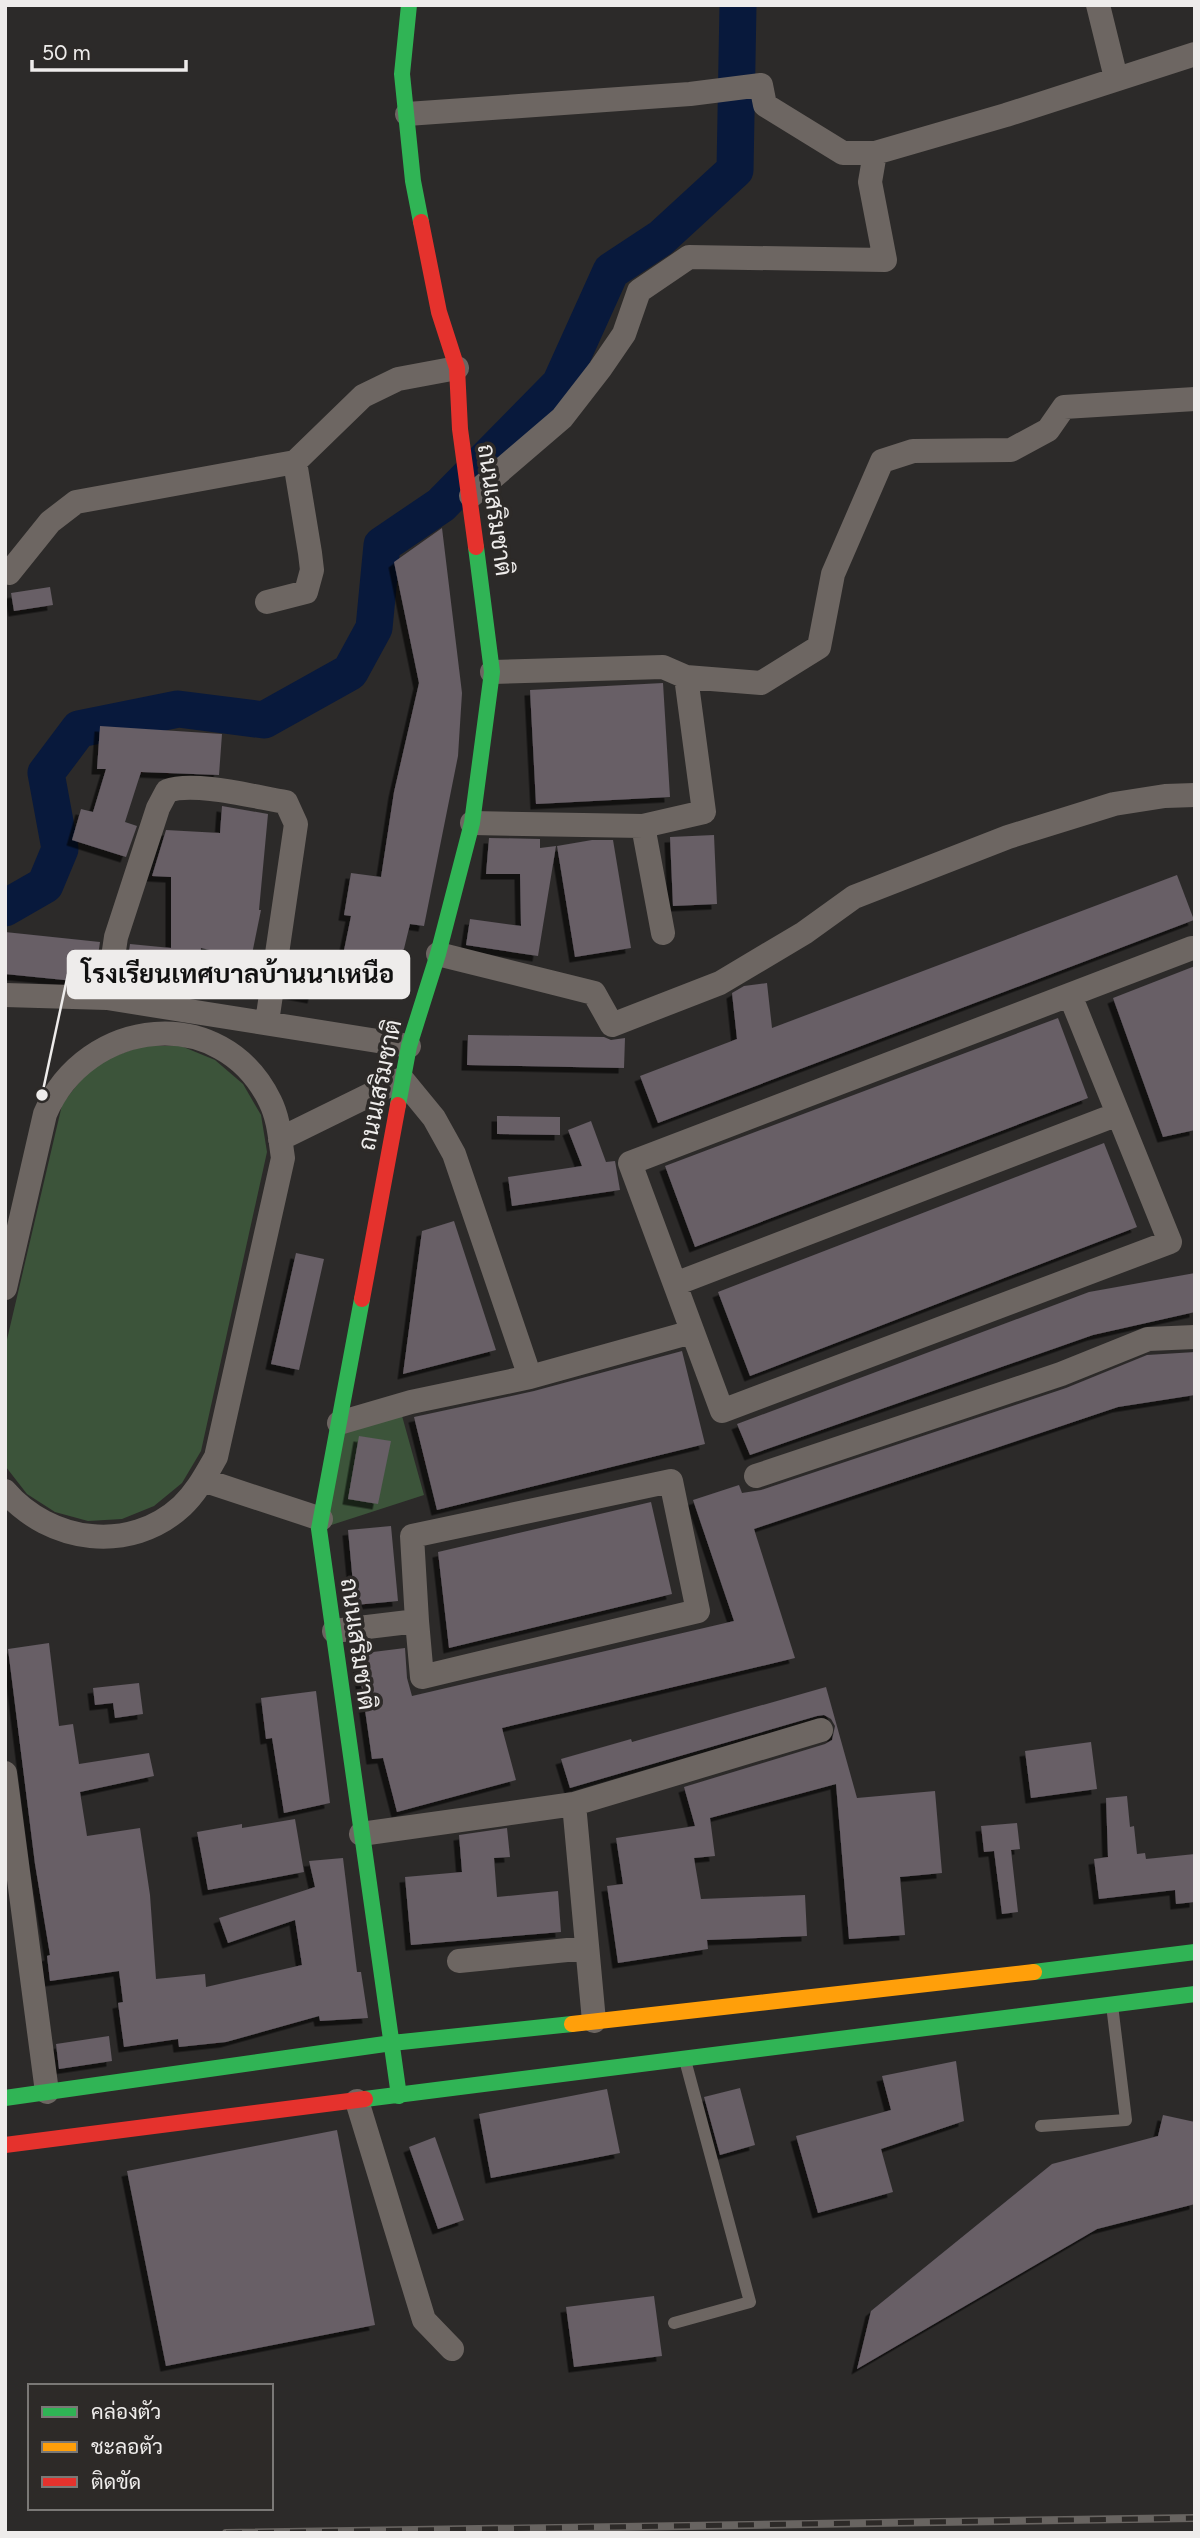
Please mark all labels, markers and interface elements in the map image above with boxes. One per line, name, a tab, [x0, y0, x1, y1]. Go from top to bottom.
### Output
scale bar	[32, 28, 186, 72]
text: 50 m	[42, 40, 91, 65]
street label: ถนนเสริมชาติ	[472, 442, 519, 578]
callout: โรงเรียนเทศบาลบ้านนาเหนือ	[68, 951, 409, 998]
text: โรงเรียนเทศบาลบ้านนาเหนือ	[80, 957, 394, 990]
street label: ถนนเสริมชาติ	[352, 1017, 408, 1153]
street label: ถนนเสริมชาติ	[335, 1576, 382, 1712]
legend	[28, 2384, 273, 2510]
text: คล่องตัว	[91, 2399, 161, 2424]
text: ชะลอตัว	[91, 2434, 163, 2459]
text: ติดขัด	[91, 2469, 141, 2494]

